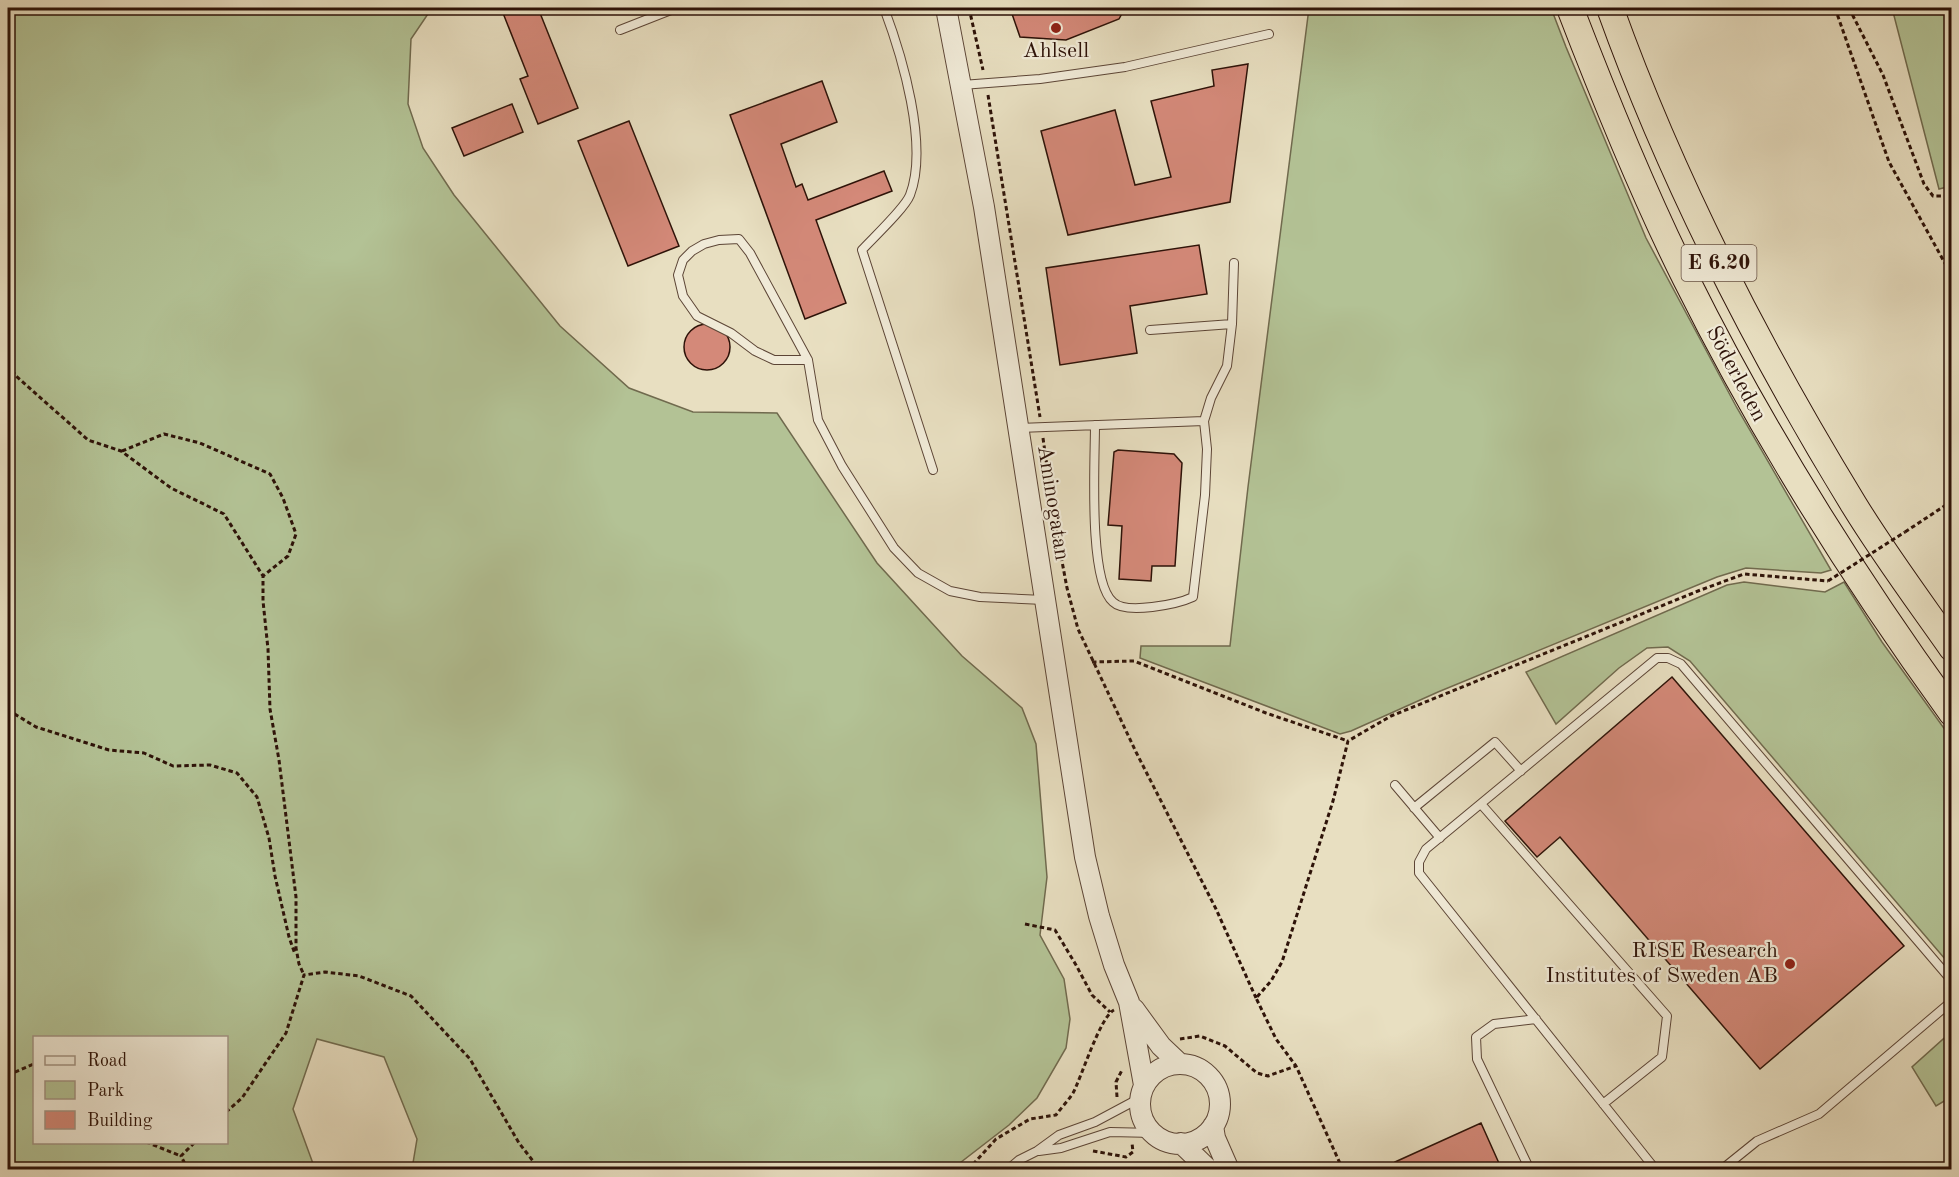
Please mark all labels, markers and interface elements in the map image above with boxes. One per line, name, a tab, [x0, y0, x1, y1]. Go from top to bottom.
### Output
marker: Ahlsell	[1049, 21, 1063, 35]
place label: Ahlsell	[1023, 40, 1089, 62]
road number: E 6.20	[1682, 245, 1756, 281]
street label: Söderleden	[1702, 323, 1770, 425]
street label: Aminogatan	[1033, 444, 1073, 562]
place label: RISE Research Institutes of Sweden AB	[1546, 940, 1778, 987]
marker: RISE Research Institutes of Sweden AB	[1783, 957, 1797, 971]
legend	[33, 1036, 228, 1144]
text: Road	[87, 1052, 127, 1070]
text: Park	[87, 1082, 124, 1100]
text: Building	[87, 1112, 153, 1130]

